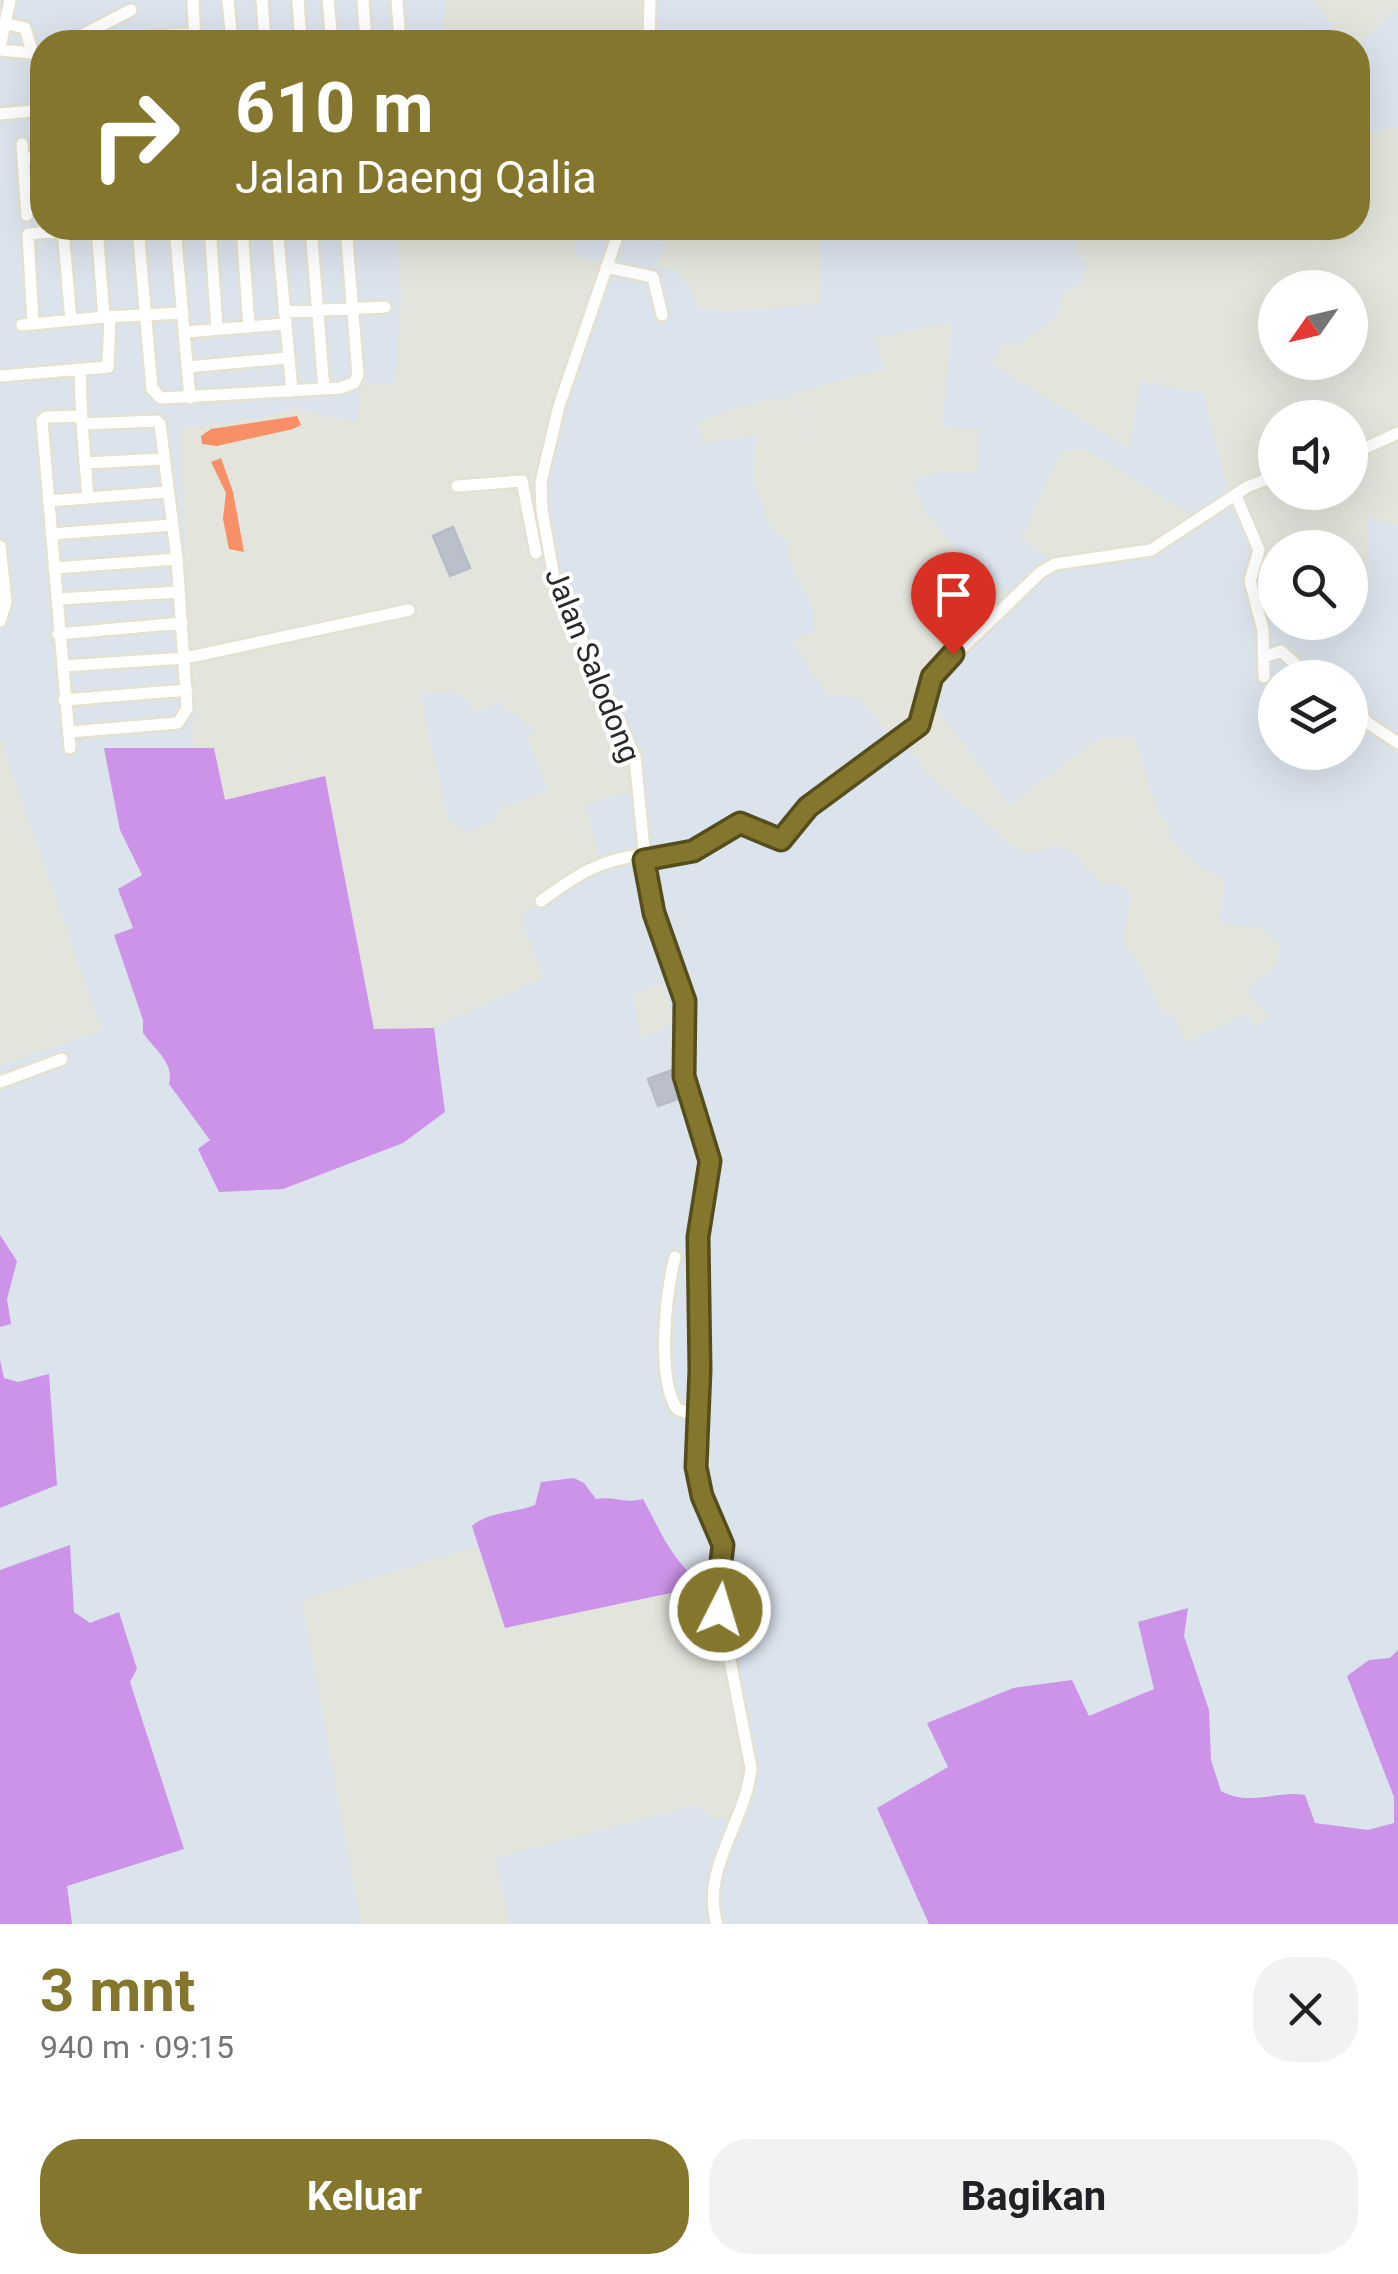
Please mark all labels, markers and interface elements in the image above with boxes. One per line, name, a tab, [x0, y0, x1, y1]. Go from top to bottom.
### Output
text: 610 m	[235, 67, 434, 149]
icon: right	[70, 70, 200, 200]
text: Jalan Daeng Qalia	[235, 151, 597, 204]
north arrow	[1258, 270, 1368, 380]
map controls	[1258, 270, 1368, 770]
button: sound	[1258, 400, 1368, 510]
button: search	[1258, 530, 1368, 640]
pin	[911, 552, 996, 655]
street label: Jalan Salodong	[538, 563, 648, 767]
icon: arrive	[926, 567, 981, 622]
button: layers	[1258, 660, 1368, 770]
position arrow	[668, 1558, 772, 1662]
text: 3 mnt	[40, 1955, 195, 2026]
button: close	[1253, 1957, 1358, 2062]
text: 940 m · 09:15	[40, 2028, 234, 2066]
button: Keluar	[40, 2139, 689, 2254]
button: Bagikan	[709, 2139, 1358, 2254]

